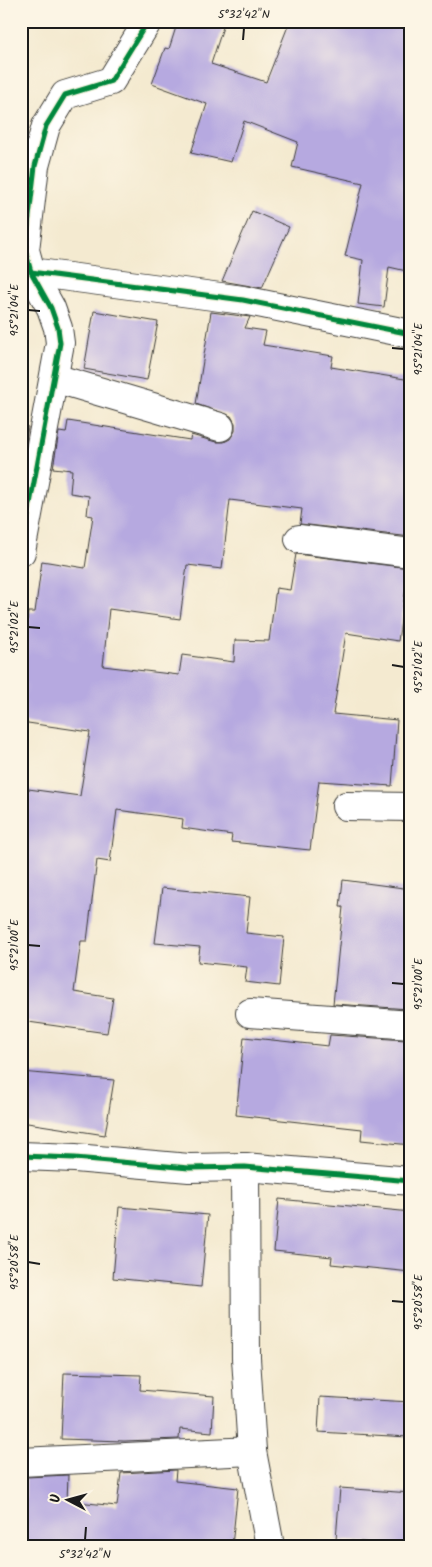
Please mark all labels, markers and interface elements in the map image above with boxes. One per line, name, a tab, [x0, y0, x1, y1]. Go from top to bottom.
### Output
text: 5°32'42"N	[218, 5, 270, 24]
text: 95°21'04"E	[5, 283, 24, 336]
text: 95°21'04"E	[409, 322, 428, 375]
text: 95°21'02"E	[5, 600, 24, 653]
text: 95°21'02"E	[409, 640, 428, 693]
text: 95°21'00"E	[5, 918, 24, 971]
text: 95°21'00"E	[409, 957, 428, 1010]
text: 95°20'58"E	[5, 1233, 24, 1290]
text: 95°20'58"E	[409, 1273, 428, 1330]
north arrow	[42, 1474, 92, 1524]
text: U	[45, 1493, 68, 1504]
text: 5°32'42"N	[59, 1545, 111, 1564]

